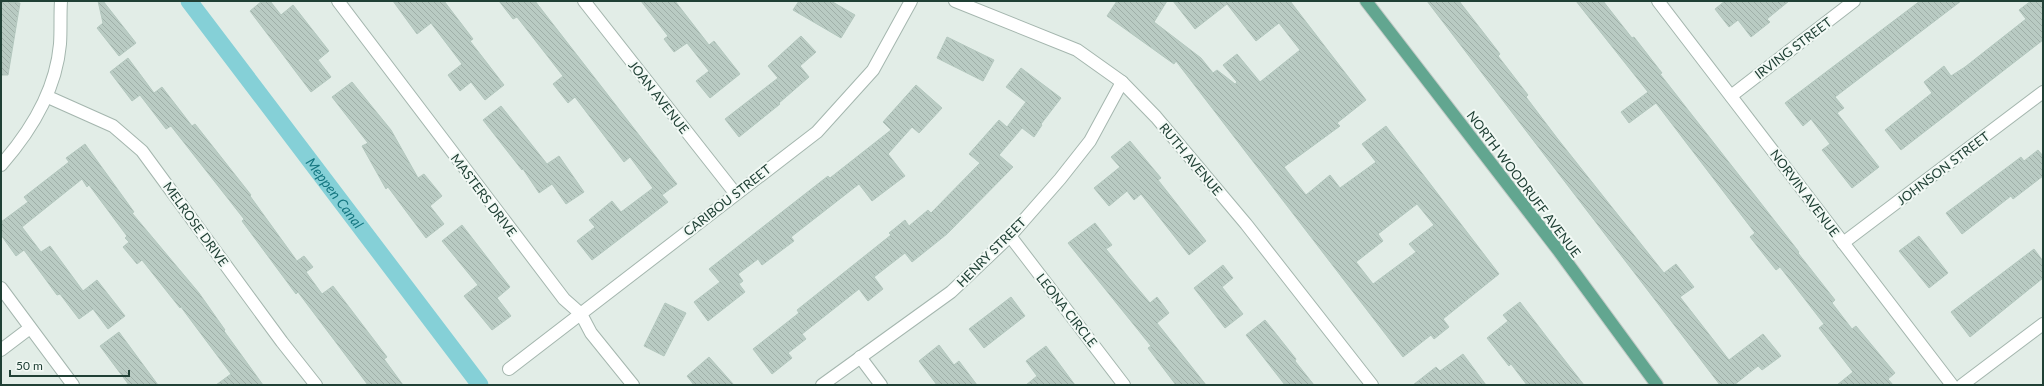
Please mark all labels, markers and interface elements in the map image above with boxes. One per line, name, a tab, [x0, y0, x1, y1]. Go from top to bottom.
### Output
street label: IRVING STREET	[1751, 14, 1835, 82]
street label: JOAN AVENUE	[625, 57, 693, 137]
street label: NORTH WOODRUFF AVENUE	[1464, 108, 1584, 260]
street label: RUTH AVENUE	[1156, 120, 1226, 198]
street label: JOHNSON STREET	[1893, 128, 1993, 208]
street label: NORVIN AVENUE	[1767, 146, 1843, 240]
street label: MASTERS DRIVE	[448, 150, 520, 240]
water label: Meppen Canal	[303, 154, 367, 232]
street label: CARIBOU STREET	[680, 161, 774, 239]
street label: MELROSE DRIVE	[160, 179, 232, 269]
street label: HENRY STREET	[953, 214, 1029, 290]
street label: LEONA CIRCLE	[1033, 270, 1101, 350]
scale bar	[10, 352, 129, 378]
text: 50 m	[16, 358, 43, 373]

